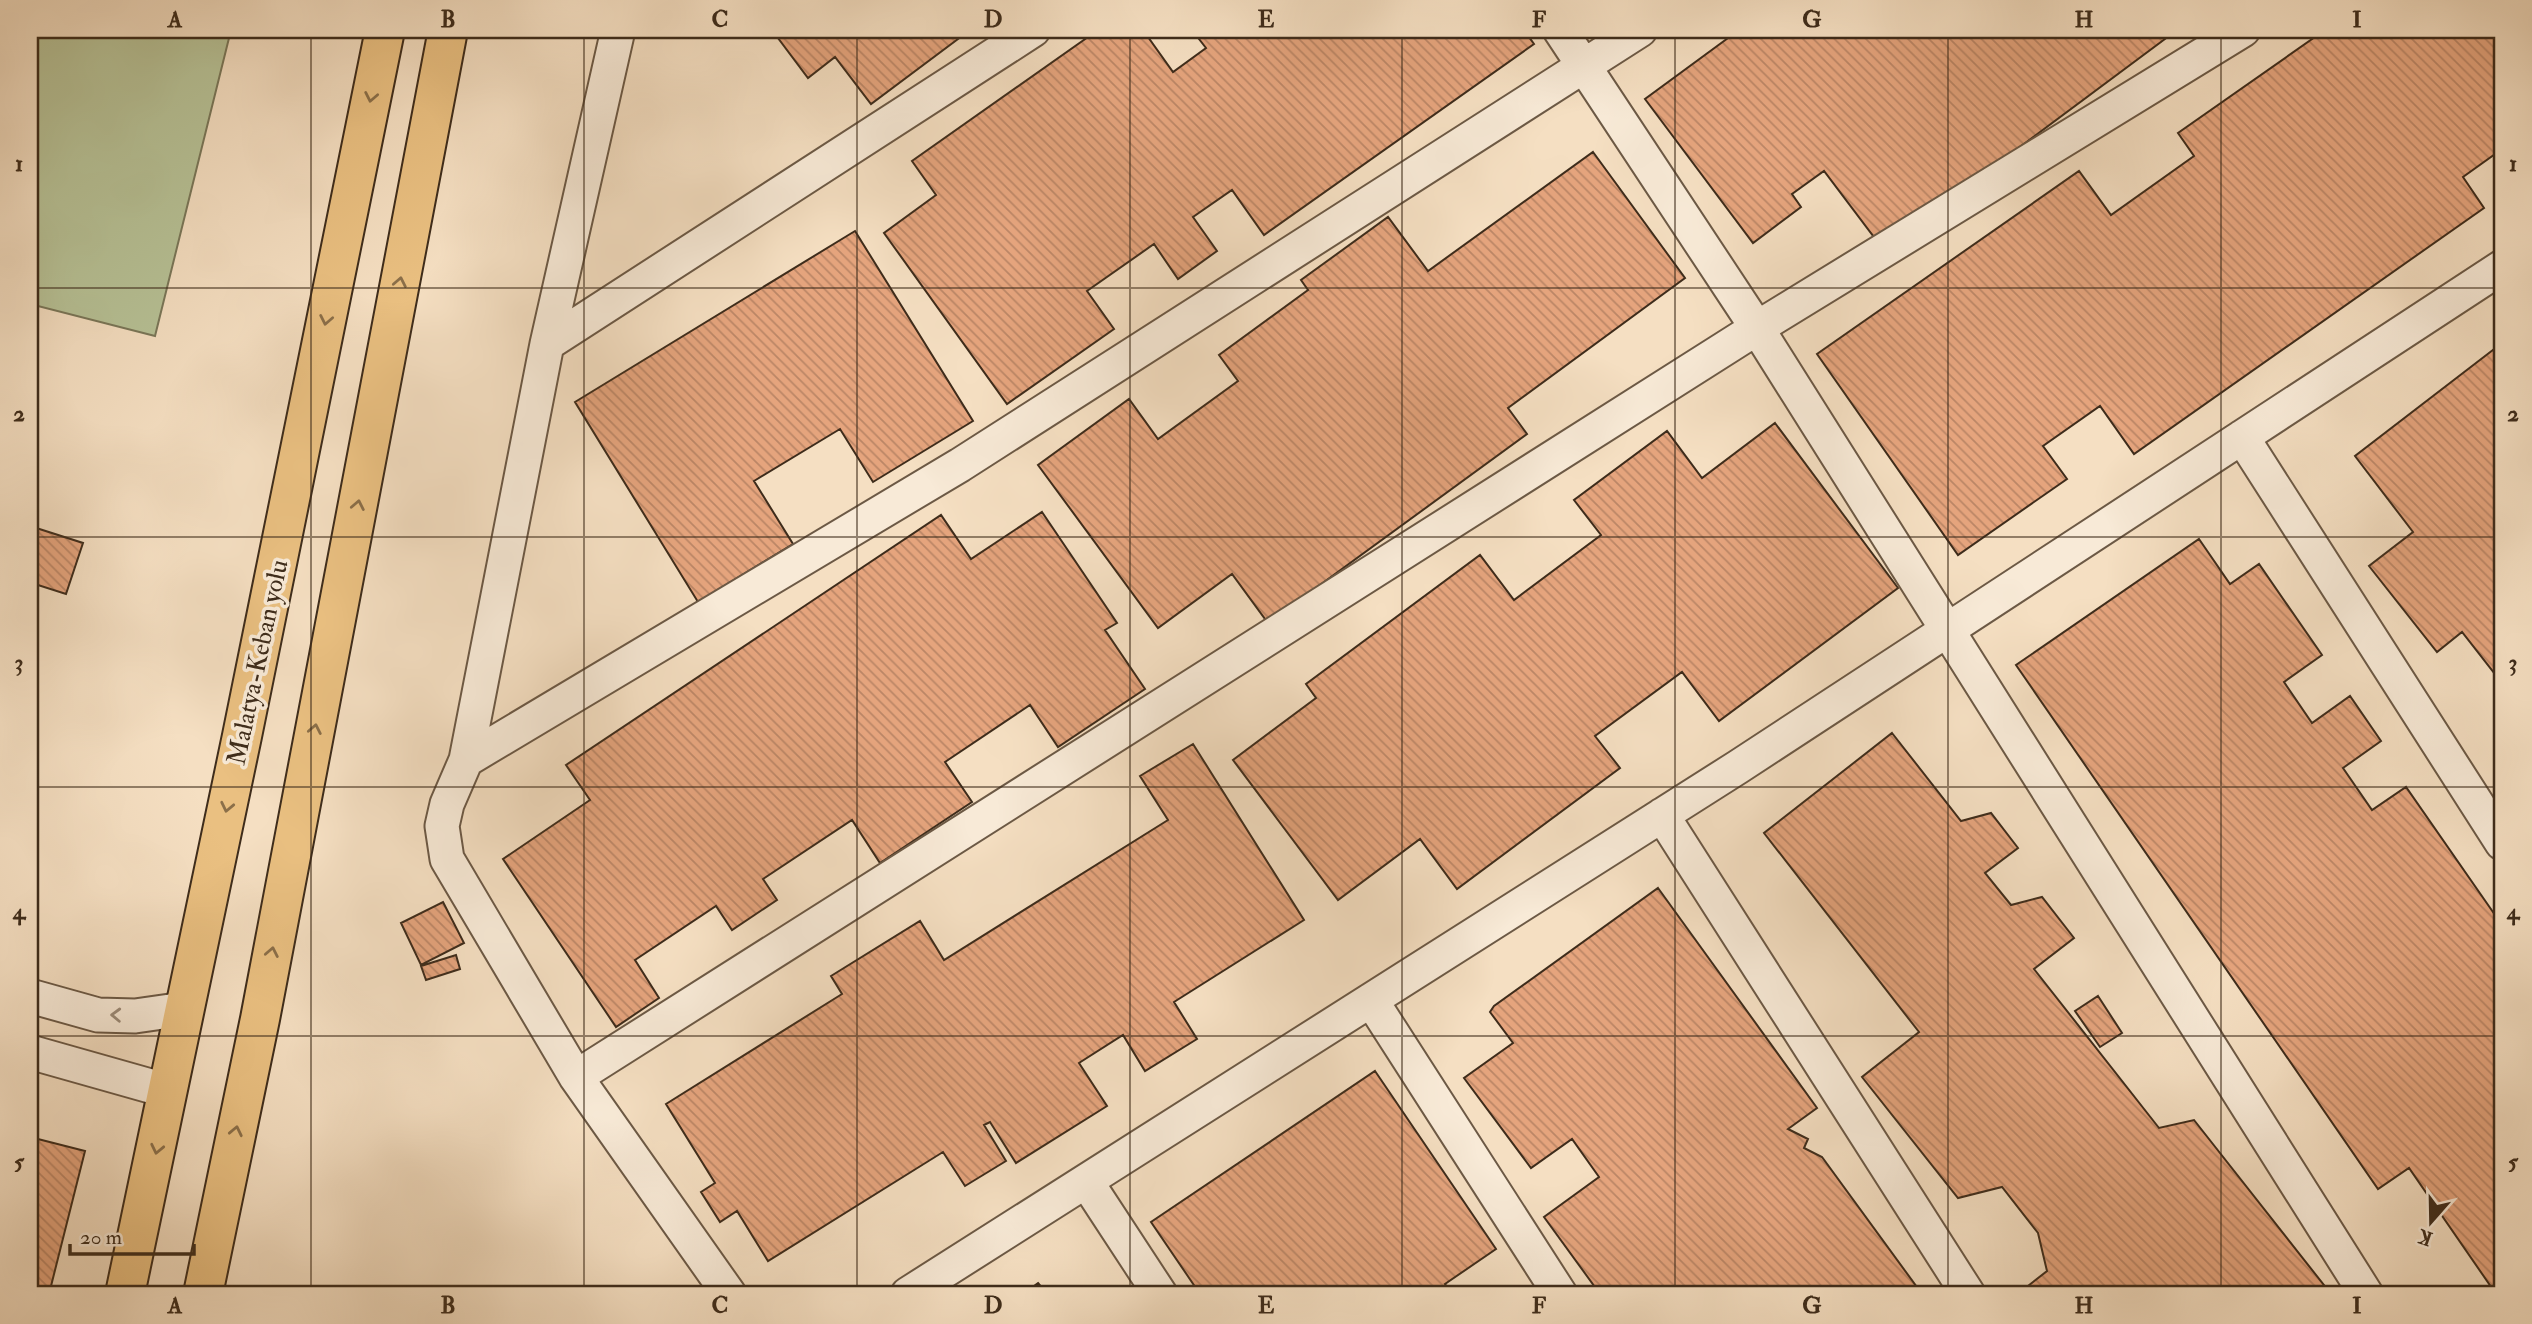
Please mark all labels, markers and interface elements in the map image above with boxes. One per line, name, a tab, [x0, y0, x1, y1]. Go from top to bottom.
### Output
text: A	[167, 5, 183, 34]
text: B	[440, 5, 456, 34]
text: C	[712, 5, 728, 34]
text: D	[984, 5, 1002, 34]
text: E	[1258, 5, 1275, 34]
text: F	[1532, 5, 1547, 34]
text: G	[1802, 5, 1822, 34]
text: H	[2075, 5, 2094, 34]
text: I	[2352, 5, 2362, 34]
one-way arrow	[365, 91, 380, 103]
text: 1	[15, 149, 23, 178]
text: 1	[2509, 149, 2517, 178]
one-way arrow	[392, 276, 407, 288]
one-way arrow	[320, 314, 335, 326]
text: 2	[13, 399, 25, 428]
text: 2	[2507, 399, 2519, 428]
one-way arrow	[349, 499, 364, 511]
street label: Malatya-Keban yolu	[221, 557, 295, 768]
text: 3	[15, 648, 23, 677]
text: 3	[2509, 648, 2517, 677]
one-way arrow	[307, 723, 322, 735]
one-way arrow	[221, 801, 236, 813]
text: 4	[12, 897, 27, 926]
text: 4	[2506, 897, 2521, 926]
one-way arrow	[264, 946, 279, 958]
one-way arrow	[110, 1008, 121, 1023]
one-way arrow	[228, 1125, 243, 1137]
one-way arrow	[150, 1143, 165, 1155]
text: 5	[14, 1147, 25, 1176]
text: 5	[2508, 1147, 2519, 1176]
north arrow	[2396, 1188, 2466, 1258]
scale bar	[70, 1212, 194, 1256]
text: K	[2415, 1223, 2436, 1251]
text: 20 m	[80, 1224, 122, 1251]
text: A	[167, 1291, 183, 1320]
text: B	[440, 1291, 456, 1320]
text: C	[712, 1291, 728, 1320]
text: D	[984, 1291, 1002, 1320]
text: E	[1258, 1291, 1275, 1320]
text: F	[1532, 1291, 1547, 1320]
text: G	[1802, 1291, 1822, 1320]
text: H	[2075, 1291, 2094, 1320]
text: I	[2352, 1291, 2362, 1320]

